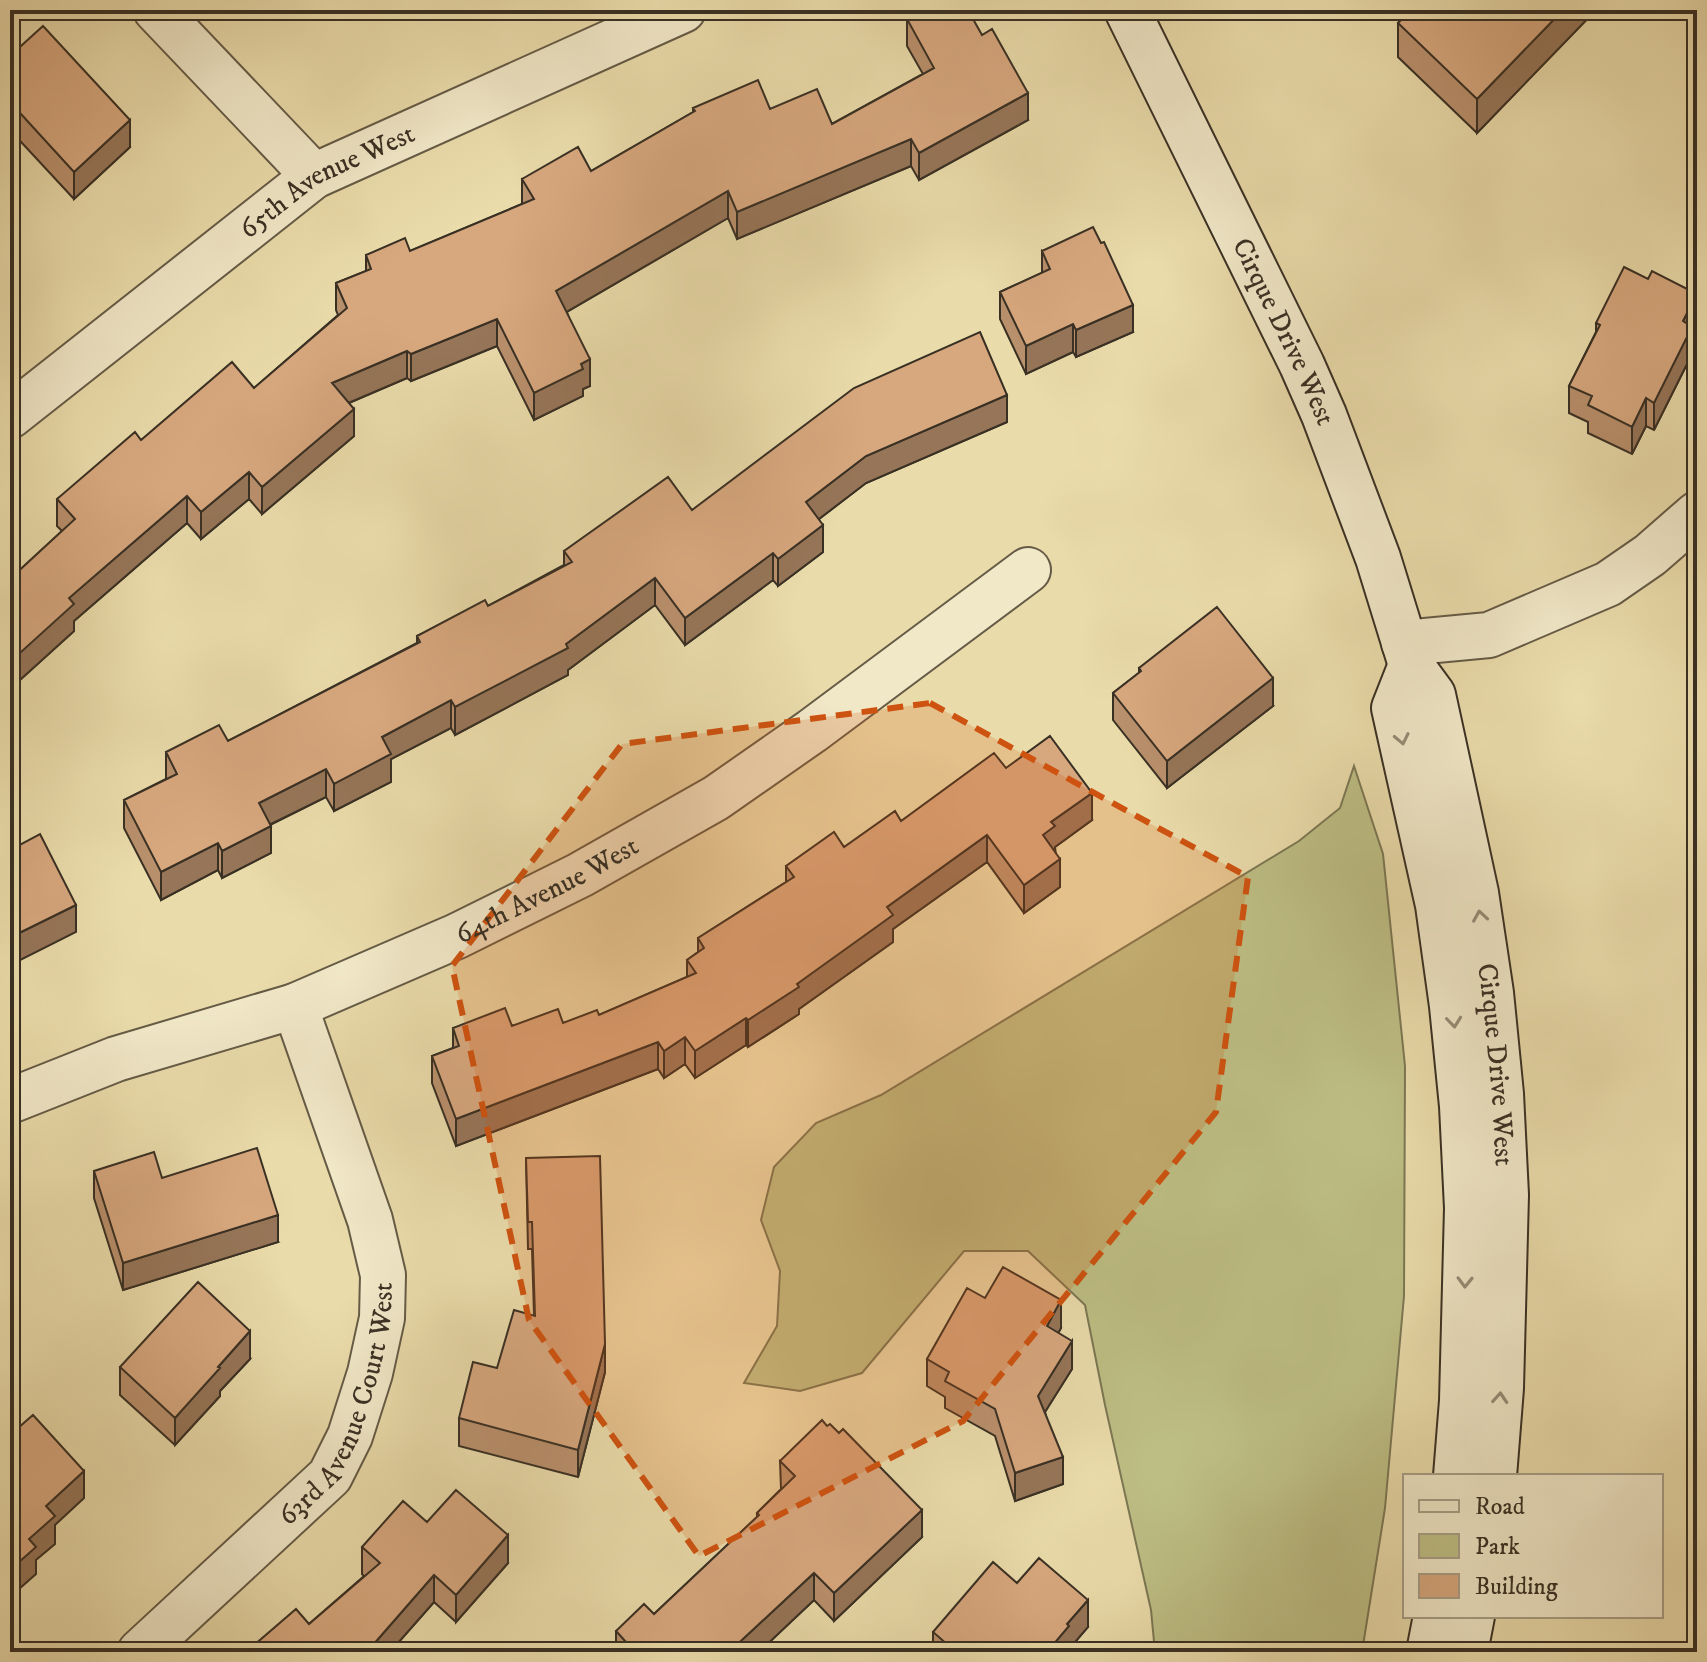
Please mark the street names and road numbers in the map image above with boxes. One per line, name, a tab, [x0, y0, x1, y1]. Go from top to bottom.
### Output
street label: 65th Avenue West	[232, 116, 420, 246]
street label: Cirque Drive West	[1225, 232, 1344, 430]
street label: 64th Avenue West	[449, 828, 645, 952]
street label: Cirque Drive West	[1469, 961, 1522, 1167]
street label: 63rd Avenue Court West	[271, 1282, 401, 1533]

